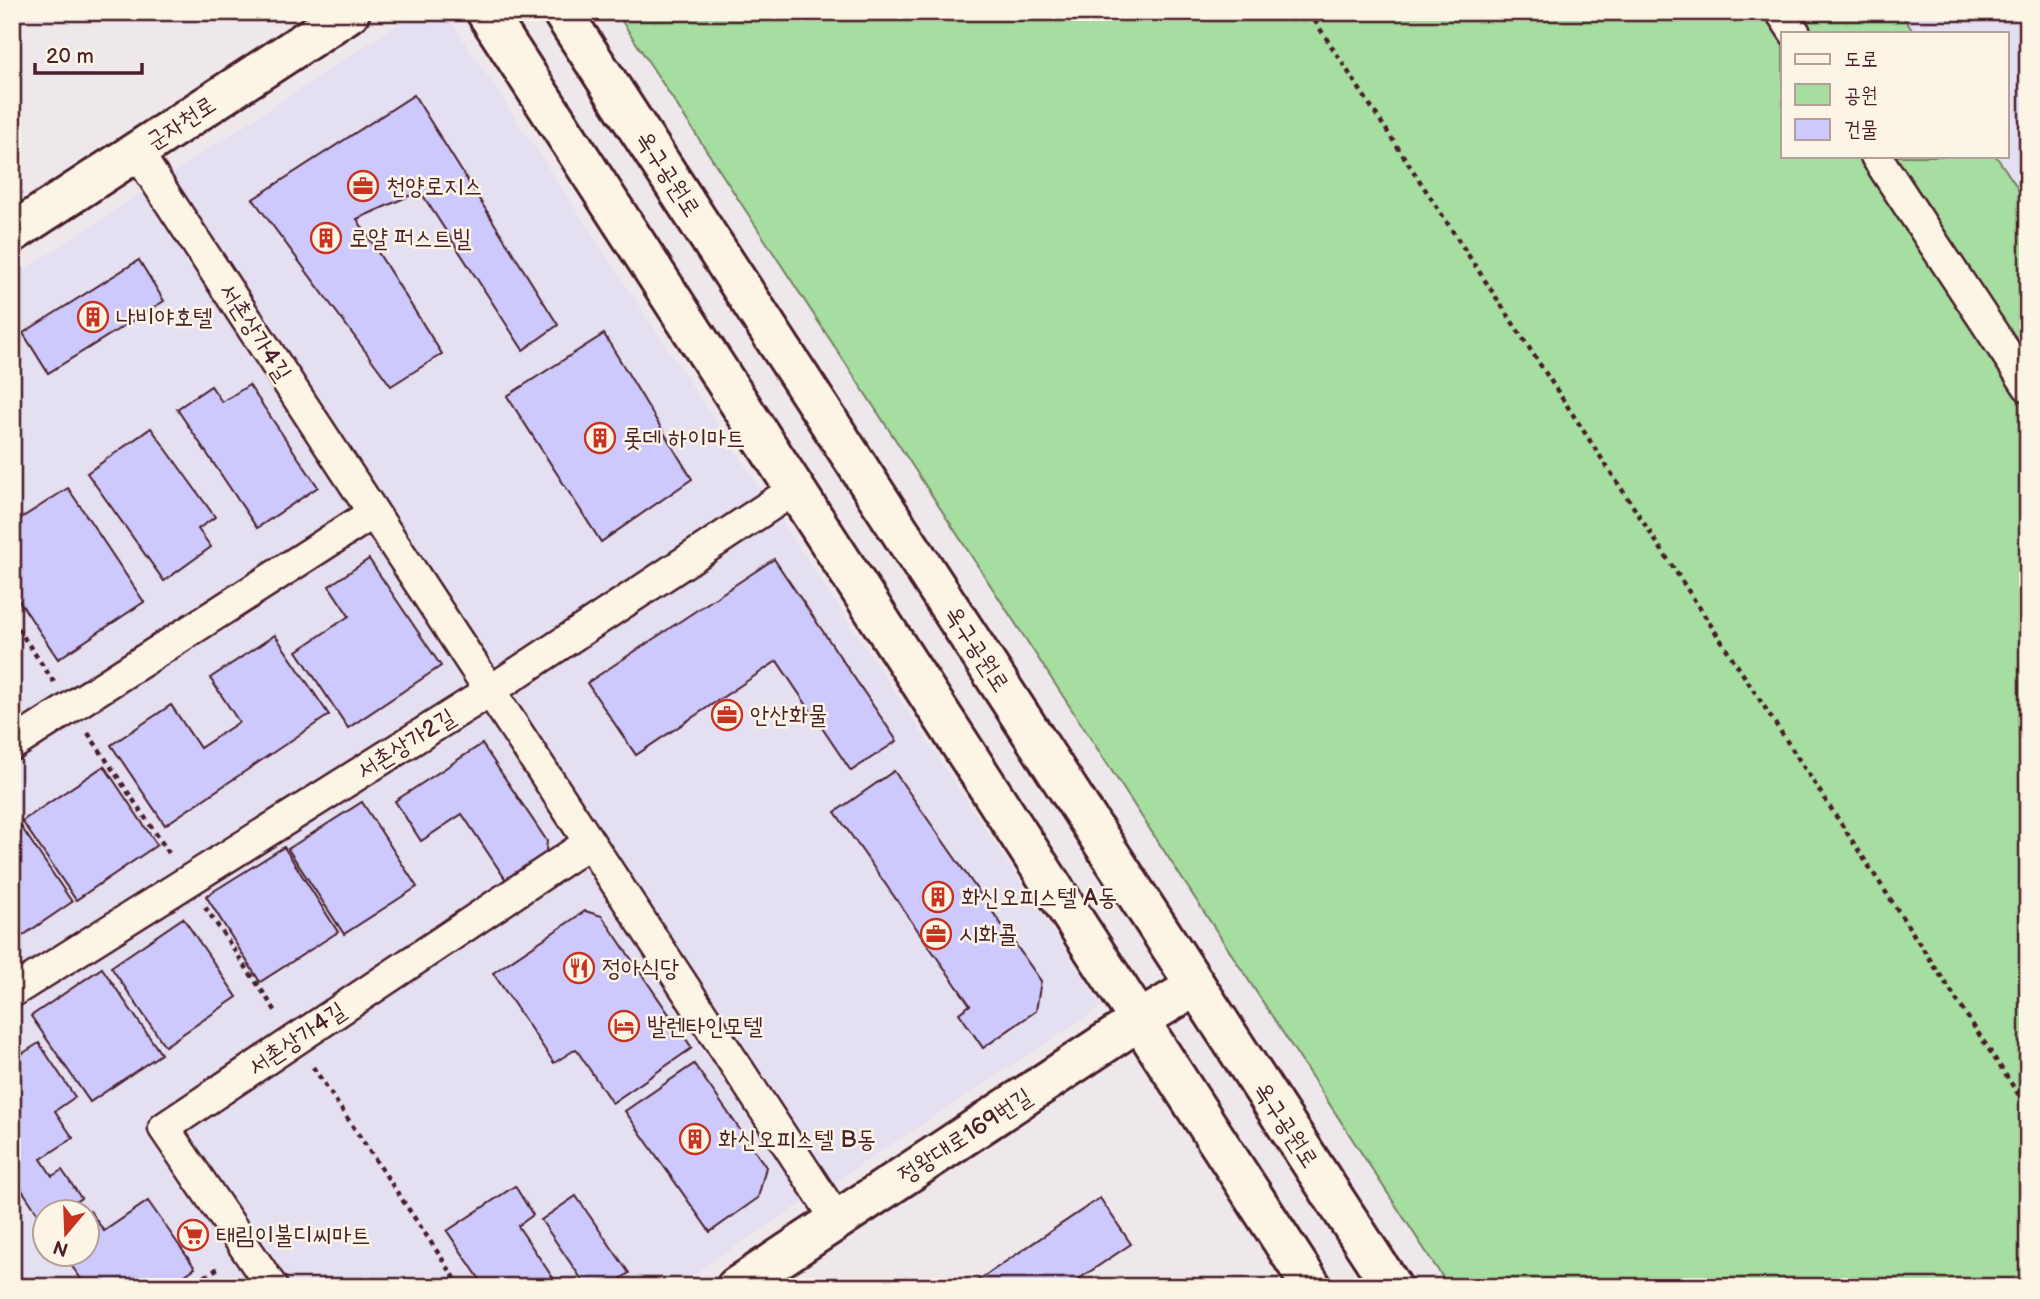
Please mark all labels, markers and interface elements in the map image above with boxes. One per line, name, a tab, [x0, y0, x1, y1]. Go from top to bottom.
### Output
scale bar	[35, 32, 142, 76]
legend	[1781, 32, 2008, 158]
text: 20 m	[46, 44, 94, 69]
text: 도로	[1844, 47, 1878, 72]
text: 공원	[1844, 83, 1878, 108]
street label: 군자천로	[141, 90, 221, 156]
text: 건물	[1844, 117, 1878, 142]
street label: 옥구공원로	[630, 126, 706, 222]
office icon: 천양로지스	[346, 169, 380, 203]
place label: 천양로지스	[386, 172, 483, 201]
building icon: 로얄 퍼스트빌	[309, 221, 343, 255]
place label: 로얄 퍼스트빌	[349, 224, 472, 253]
street label: 서촌상가4길	[213, 277, 297, 387]
building icon: 나비야호텔	[76, 300, 110, 334]
place label: 나비야호텔	[116, 303, 213, 332]
building icon: 롯데 하이마트	[583, 421, 617, 455]
place label: 롯데 하이마트	[623, 424, 745, 453]
street label: 옥구공원로	[939, 601, 1015, 697]
office icon: 안산화물	[710, 698, 744, 732]
place label: 안산화물	[750, 701, 827, 730]
street label: 서촌상가2길	[351, 702, 461, 786]
building icon: 화신오피스텔 A동	[921, 880, 955, 914]
place label: 화신오피스텔 A동	[961, 883, 1117, 912]
office icon: 시화콜	[919, 917, 953, 951]
place label: 시화콜	[959, 920, 1017, 949]
restaurant icon: 정아식당	[562, 951, 596, 985]
place label: 정아식당	[602, 954, 679, 983]
street label: 서촌상가4길	[243, 996, 351, 1082]
hotel icon: 발렌타인모텔	[607, 1009, 641, 1043]
place label: 발렌타인모텔	[647, 1012, 763, 1041]
street label: 옥구공원로	[1248, 1077, 1324, 1173]
street label: 정왕대로169번길	[893, 1082, 1037, 1190]
building icon: 화신오피스텔 B동	[678, 1122, 712, 1156]
place label: 화신오피스텔 B동	[718, 1125, 876, 1154]
north arrow	[32, 1198, 102, 1268]
supermarket icon: 태림이불디씨마트	[176, 1218, 210, 1252]
place label: 태림이불디씨마트	[216, 1221, 371, 1250]
text: N	[50, 1234, 71, 1261]

